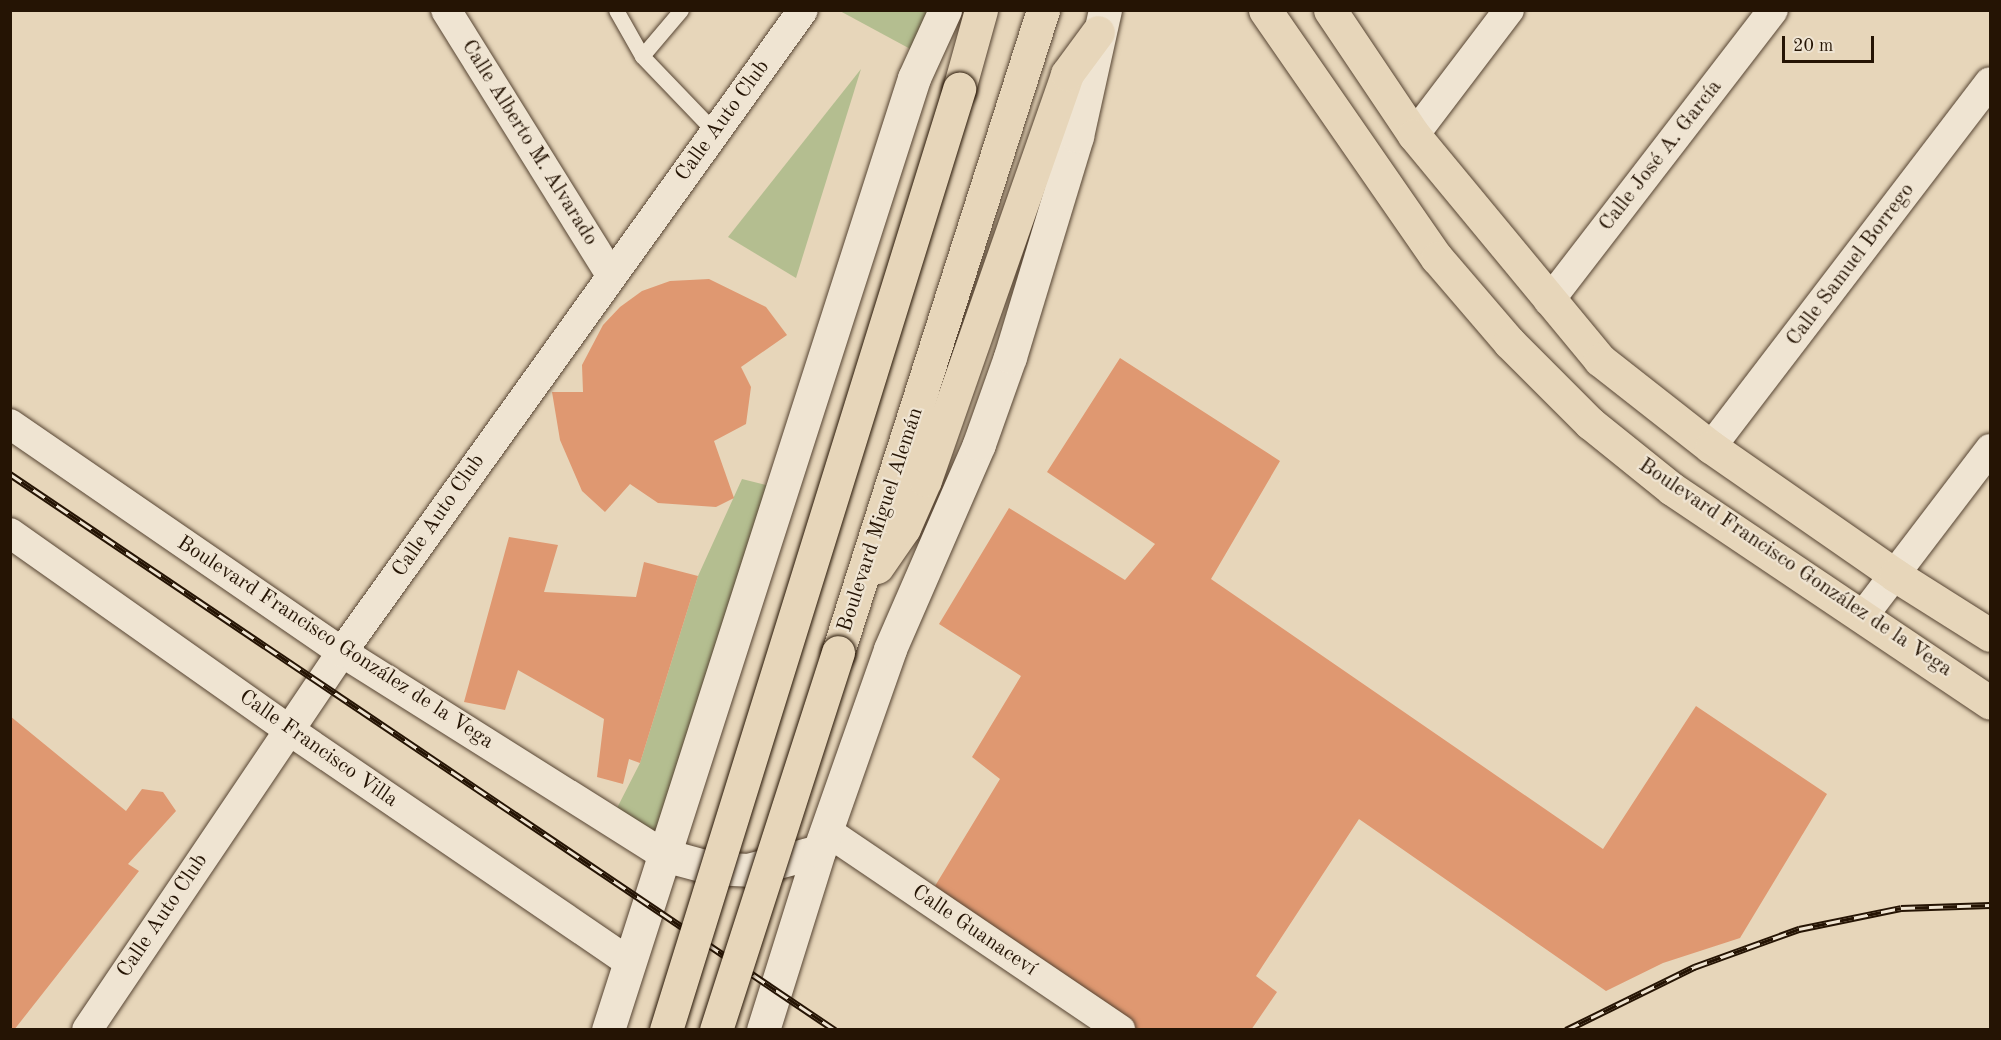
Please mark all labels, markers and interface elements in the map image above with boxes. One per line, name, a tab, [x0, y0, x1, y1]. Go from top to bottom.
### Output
scale bar	[1785, 24, 1876, 62]
street label: Calle Alberto M. Alvarado	[455, 35, 603, 251]
text: 20 m	[1793, 37, 1833, 55]
street label: Calle Auto Club	[671, 55, 775, 187]
street label: Calle José A. García	[1594, 75, 1728, 237]
street label: Calle Samuel Borrego	[1782, 179, 1920, 351]
street label: Boulevard Miguel Alemán	[833, 405, 929, 635]
street label: Calle Auto Club	[387, 450, 491, 582]
street label: Boulevard Francisco González de la Vega	[1634, 453, 1956, 683]
street label: Boulevard Francisco González de la Vega	[172, 531, 498, 755]
street label: Calle Francisco Villa	[234, 685, 402, 813]
street label: Calle Auto Club	[112, 849, 214, 983]
street label: Calle Guanaceví	[907, 880, 1041, 982]

